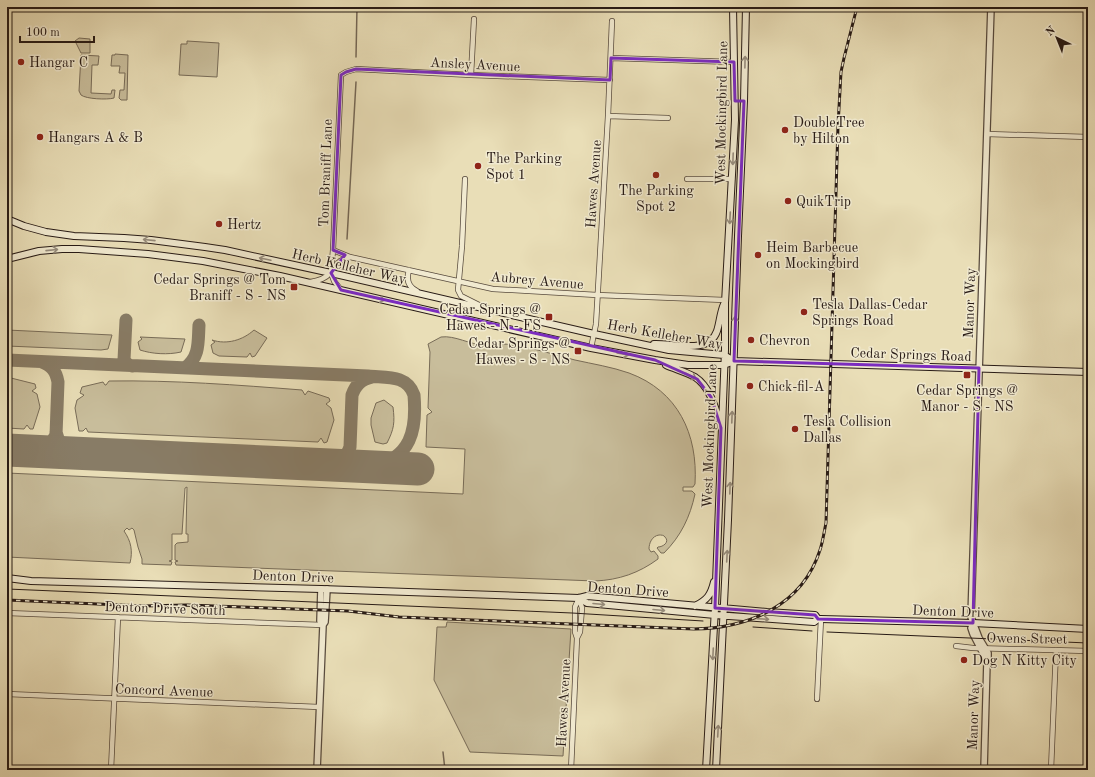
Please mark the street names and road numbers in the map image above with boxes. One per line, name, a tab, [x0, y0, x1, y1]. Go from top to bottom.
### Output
street label: West Mockingbird Lane	[714, 41, 730, 185]
street label: Ansley Avenue	[429, 56, 520, 74]
street label: Tom Braniff Lane	[317, 119, 335, 227]
street label: Hawes Avenue	[584, 139, 604, 229]
street label: Herb Kelleher Way	[290, 247, 408, 287]
street label: Manor Way	[962, 267, 978, 339]
street label: Aubrey Avenue	[490, 270, 584, 292]
street label: Herb Kelleher Way	[606, 318, 724, 352]
street label: Cedar Springs Road	[850, 346, 972, 364]
street label: West Mockingbird Lane	[700, 364, 720, 508]
street label: Denton Drive	[252, 569, 334, 585]
street label: Denton Drive	[587, 580, 669, 600]
street label: Denton Drive South	[104, 600, 226, 618]
street label: Denton Drive	[912, 604, 994, 620]
street label: Owens Street	[986, 631, 1068, 647]
street label: Hawes Avenue	[555, 658, 573, 748]
street label: Manor Way	[966, 679, 982, 751]
street label: Concord Avenue	[115, 682, 213, 700]

